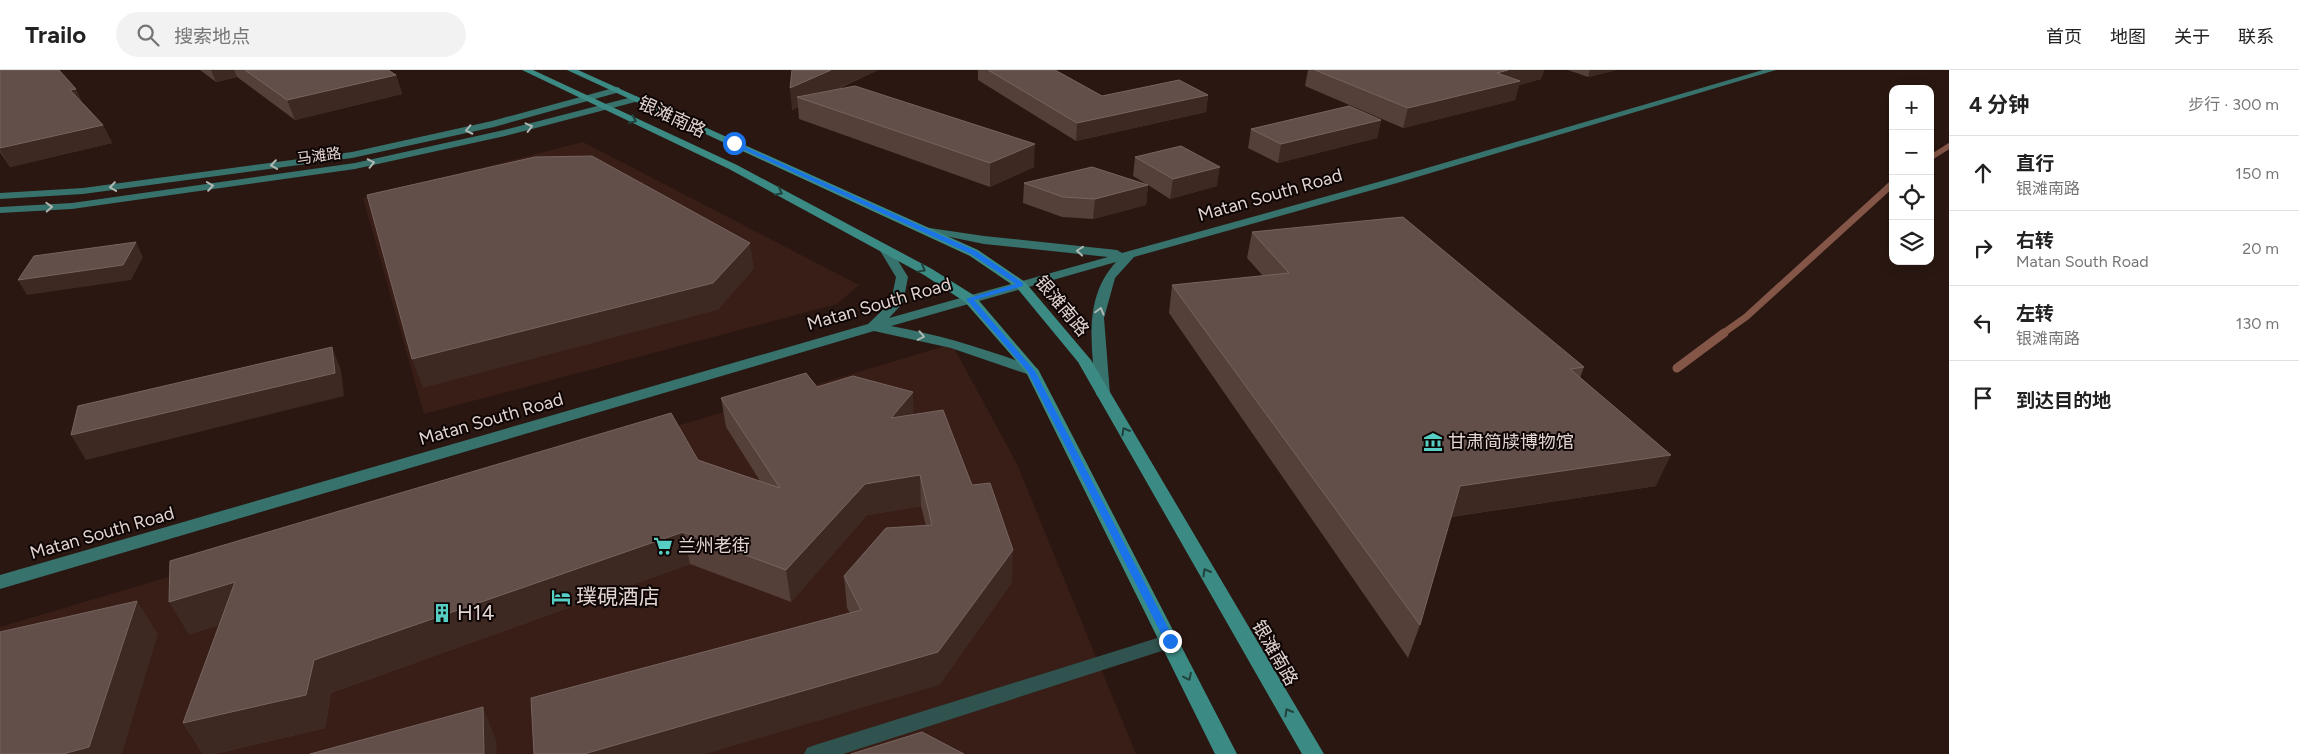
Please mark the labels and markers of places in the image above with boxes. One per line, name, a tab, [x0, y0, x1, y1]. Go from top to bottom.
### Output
museum icon: 甘肃简牍博物馆	[1422, 431, 1444, 453]
place label: 甘肃简牍博物馆	[1448, 431, 1574, 453]
supermarket icon: 兰州老街	[652, 535, 674, 557]
place label: 兰州老街	[678, 535, 750, 557]
place label: 璞硯酒店	[576, 584, 660, 609]
hotel icon: 璞硯酒店	[550, 586, 572, 608]
place label: H14	[457, 600, 495, 625]
building icon: H14	[431, 602, 453, 624]

